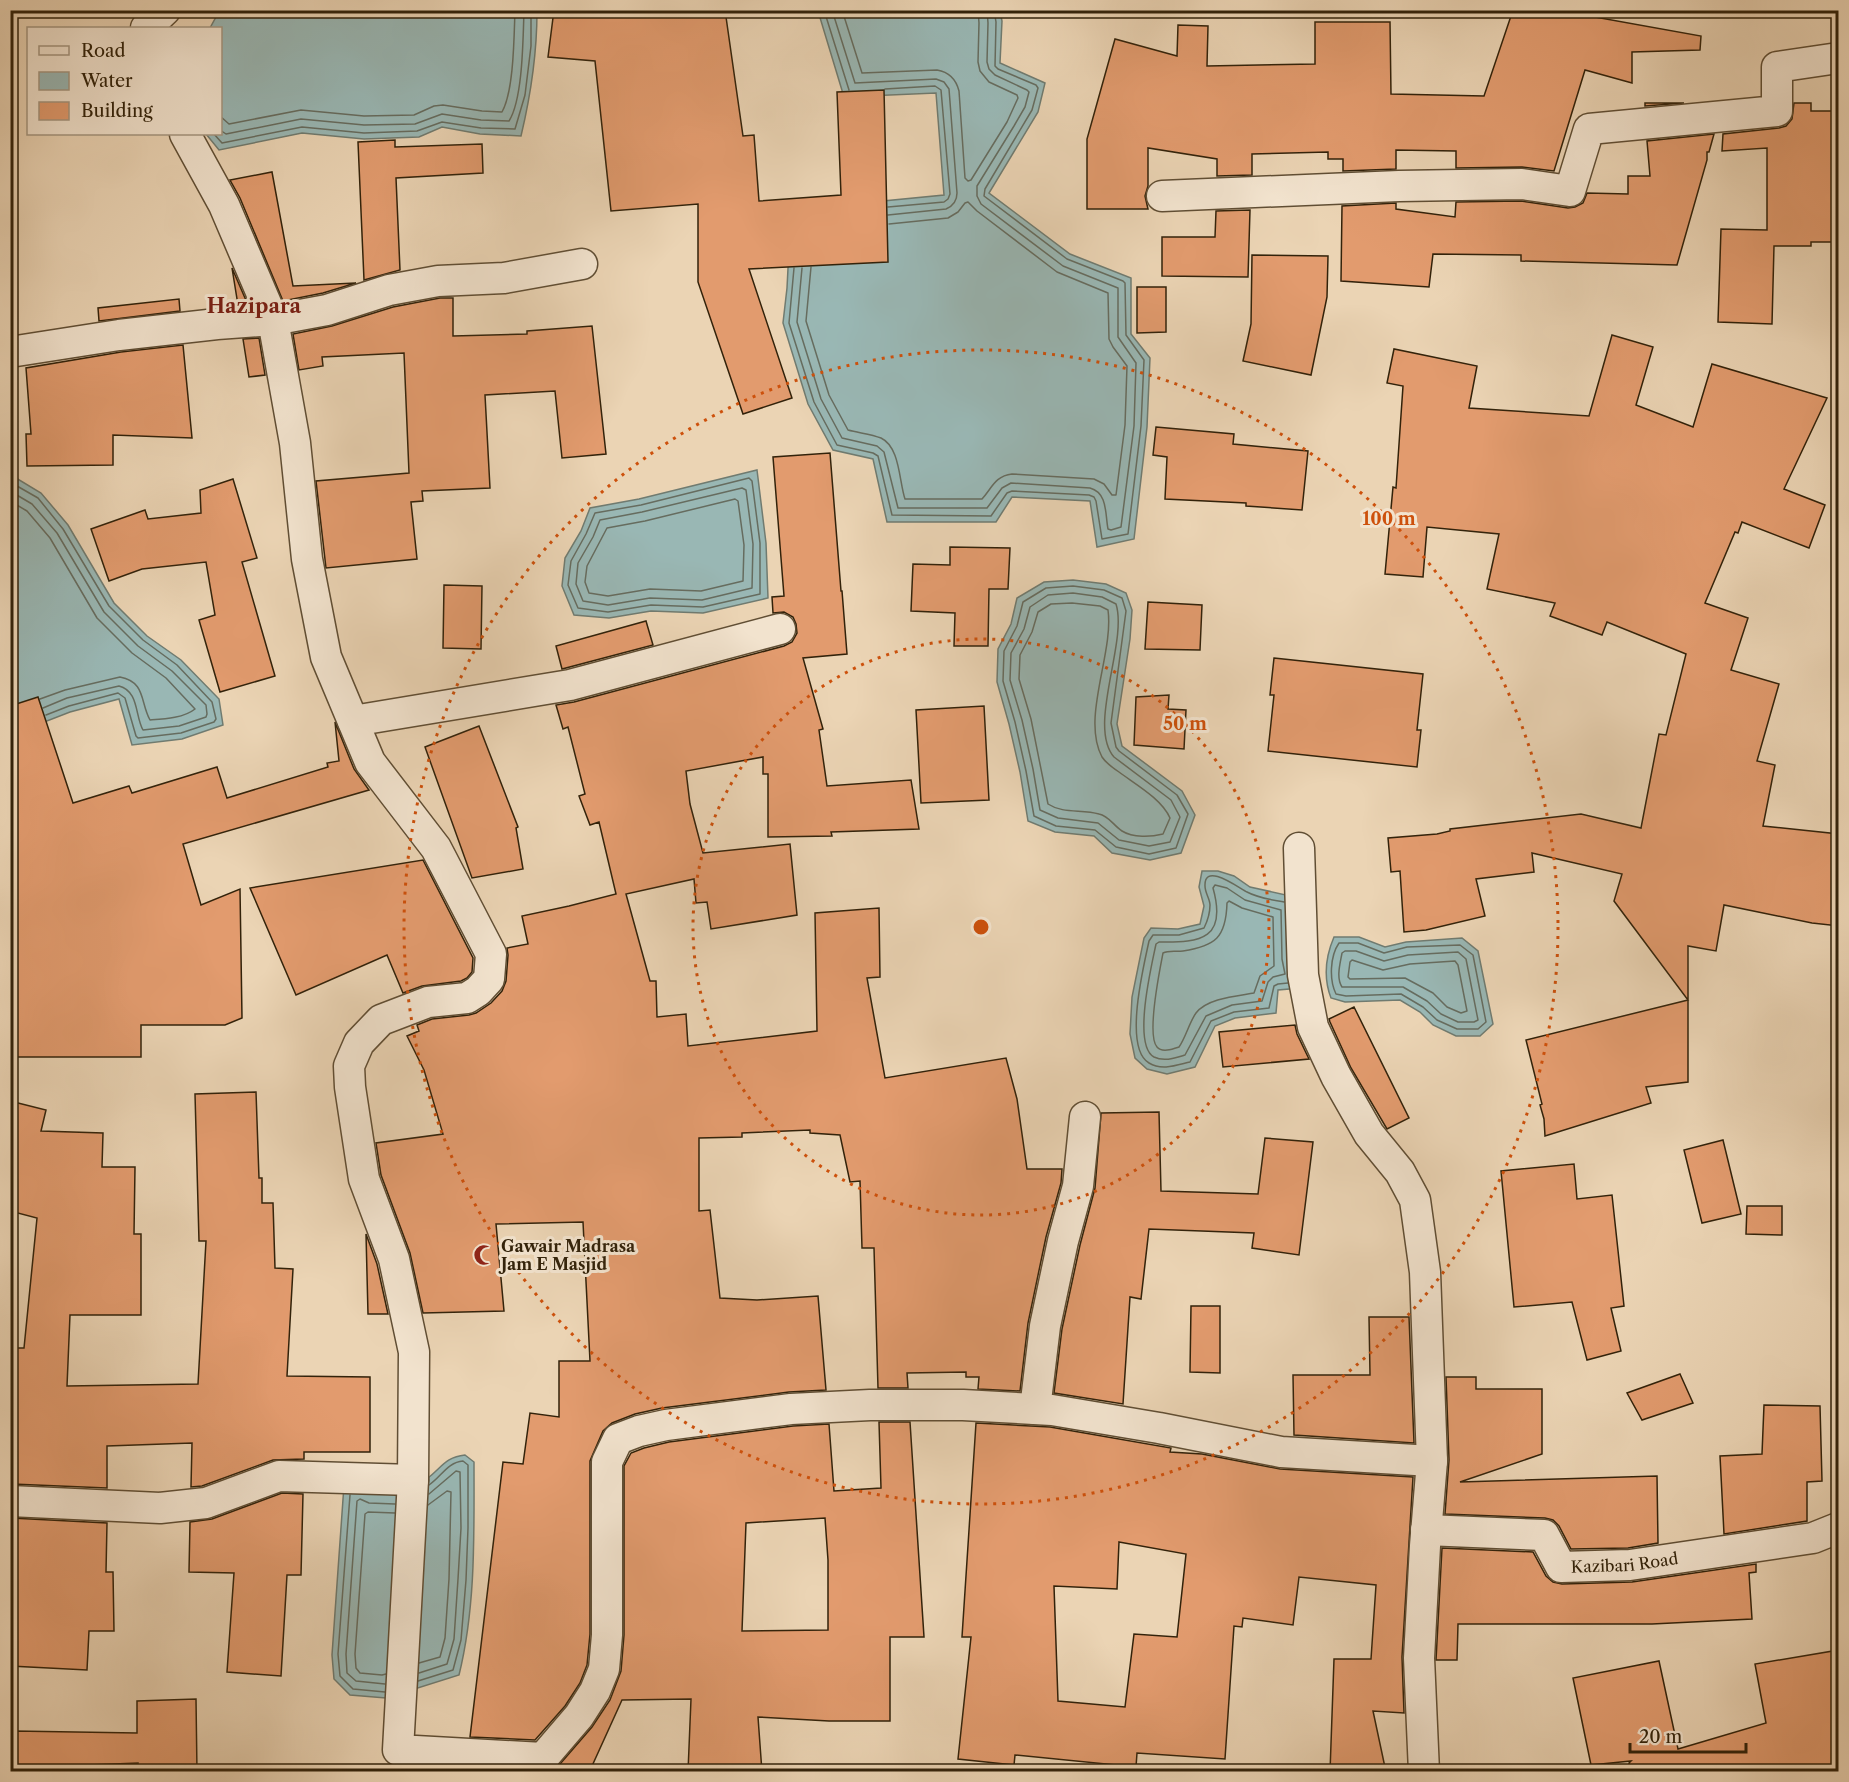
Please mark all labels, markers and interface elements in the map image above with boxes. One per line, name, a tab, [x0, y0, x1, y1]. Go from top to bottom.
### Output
legend	[27, 27, 222, 135]
text: Road	[81, 40, 126, 62]
text: Water	[80, 70, 133, 92]
text: Building	[81, 100, 153, 122]
district label: Hazipara	[207, 294, 302, 318]
text: 100 m	[1362, 508, 1416, 530]
text: 50 m	[1163, 713, 1207, 735]
centre of rings	[971, 917, 991, 937]
place label: Gawair Madrasa Jam E Masjid	[498, 1236, 636, 1274]
mosque icon: Gawair Madrasa Jam E Masjid	[472, 1243, 496, 1267]
street label: Kazibari Road	[1571, 1548, 1680, 1577]
scale bar	[1630, 1716, 1746, 1754]
text: 20 m	[1639, 1726, 1683, 1748]

